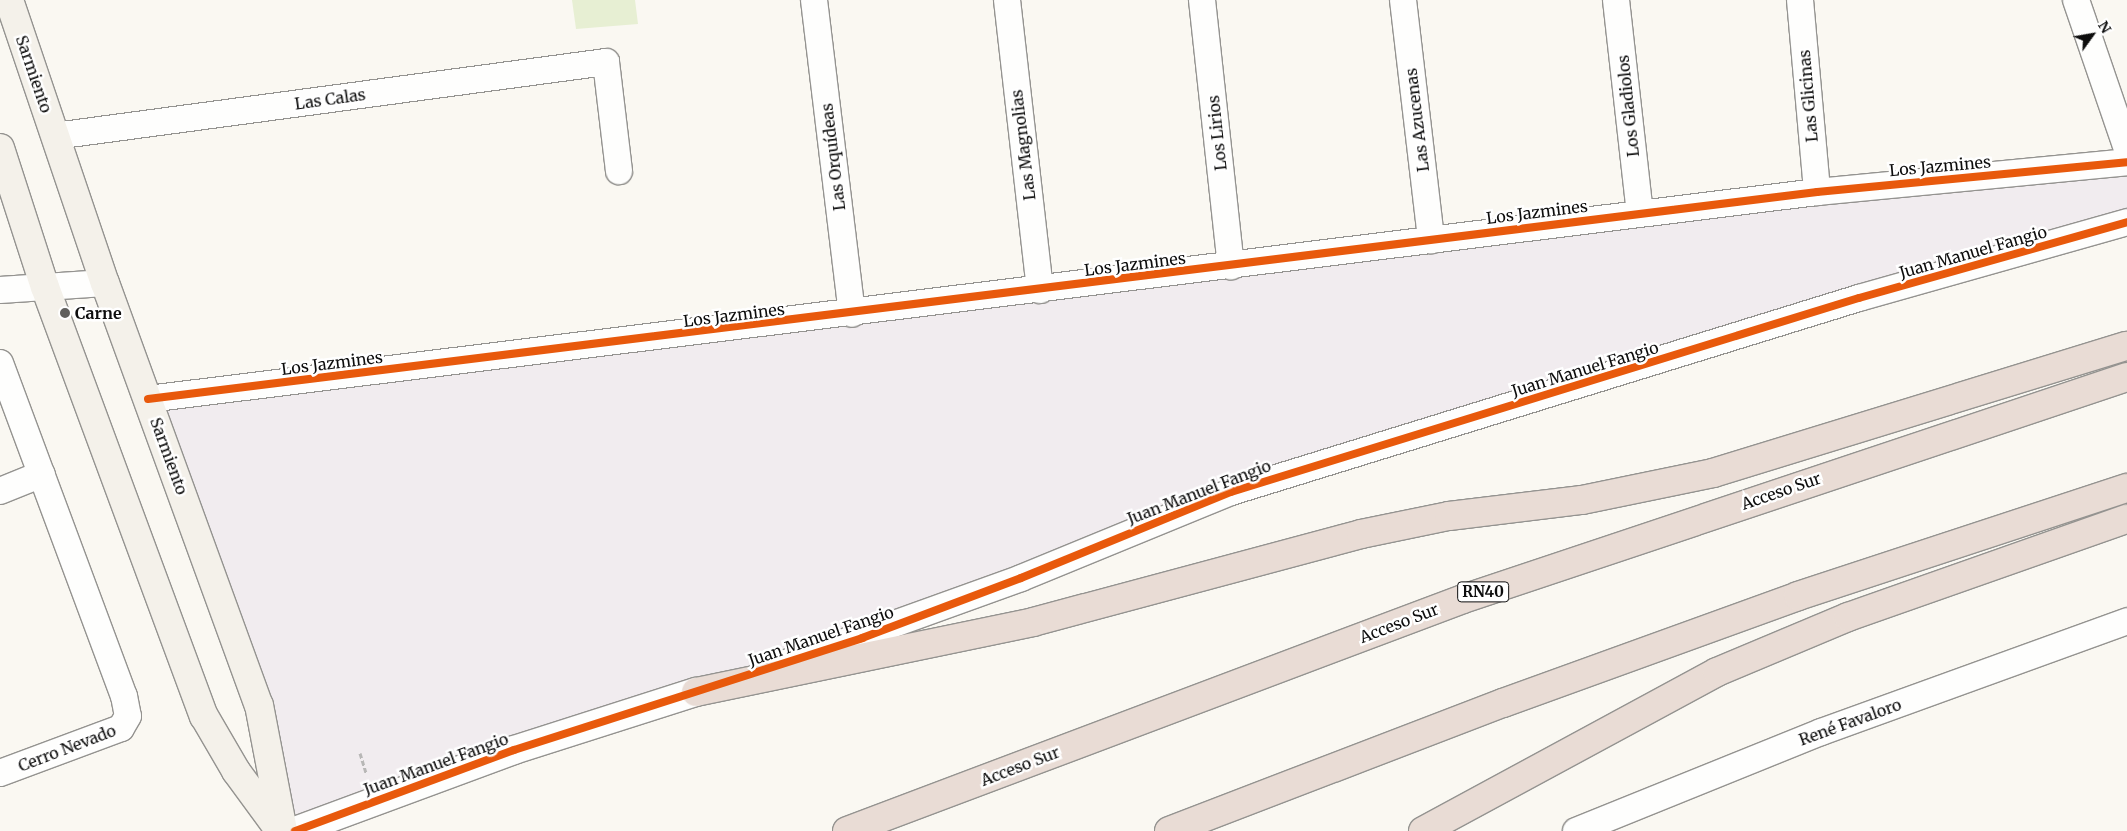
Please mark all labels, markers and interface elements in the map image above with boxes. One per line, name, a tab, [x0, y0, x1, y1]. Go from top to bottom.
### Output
north arrow	[2067, 10, 2117, 60]
text: N	[2094, 18, 2115, 37]
street label: Sarmiento	[12, 33, 56, 115]
street label: Las Glicinas	[1794, 49, 1822, 143]
street label: Los Gladiolos	[1613, 54, 1643, 158]
street label: Las Azucenas	[1401, 67, 1433, 173]
street label: Las Calas	[293, 85, 367, 113]
street label: Las Magnolias	[1007, 89, 1039, 201]
street label: Los Lirios	[1204, 94, 1230, 172]
street label: Las Orquídeas	[817, 102, 849, 212]
street label: Los Jazmines	[1888, 152, 1992, 180]
street label: Los Jazmines	[1485, 196, 1589, 228]
street label: Juan Manuel Fangio	[1897, 222, 2049, 282]
street label: Los Jazmines	[1083, 248, 1187, 280]
street label: Los Jazmines	[682, 299, 786, 331]
place label: Carne	[75, 303, 122, 323]
marker: Carne	[59, 307, 71, 319]
street label: Juan Manuel Fangio	[1509, 338, 1661, 400]
street label: Los Jazmines	[280, 347, 384, 379]
street label: Sarmiento	[146, 415, 192, 497]
street label: Juan Manuel Fangio	[1124, 456, 1274, 528]
street label: Acceso Sur	[1739, 468, 1823, 514]
road number: RN40	[1457, 580, 1509, 604]
street label: Acceso Sur	[1357, 599, 1441, 647]
street label: Juan Manuel Fangio	[746, 602, 896, 670]
street label: René Favaloro	[1796, 695, 1904, 749]
street label: Cerro Nevado	[15, 721, 119, 775]
street label: Juan Manuel Fangio	[361, 729, 511, 799]
street label: Acceso Sur	[978, 742, 1062, 790]

